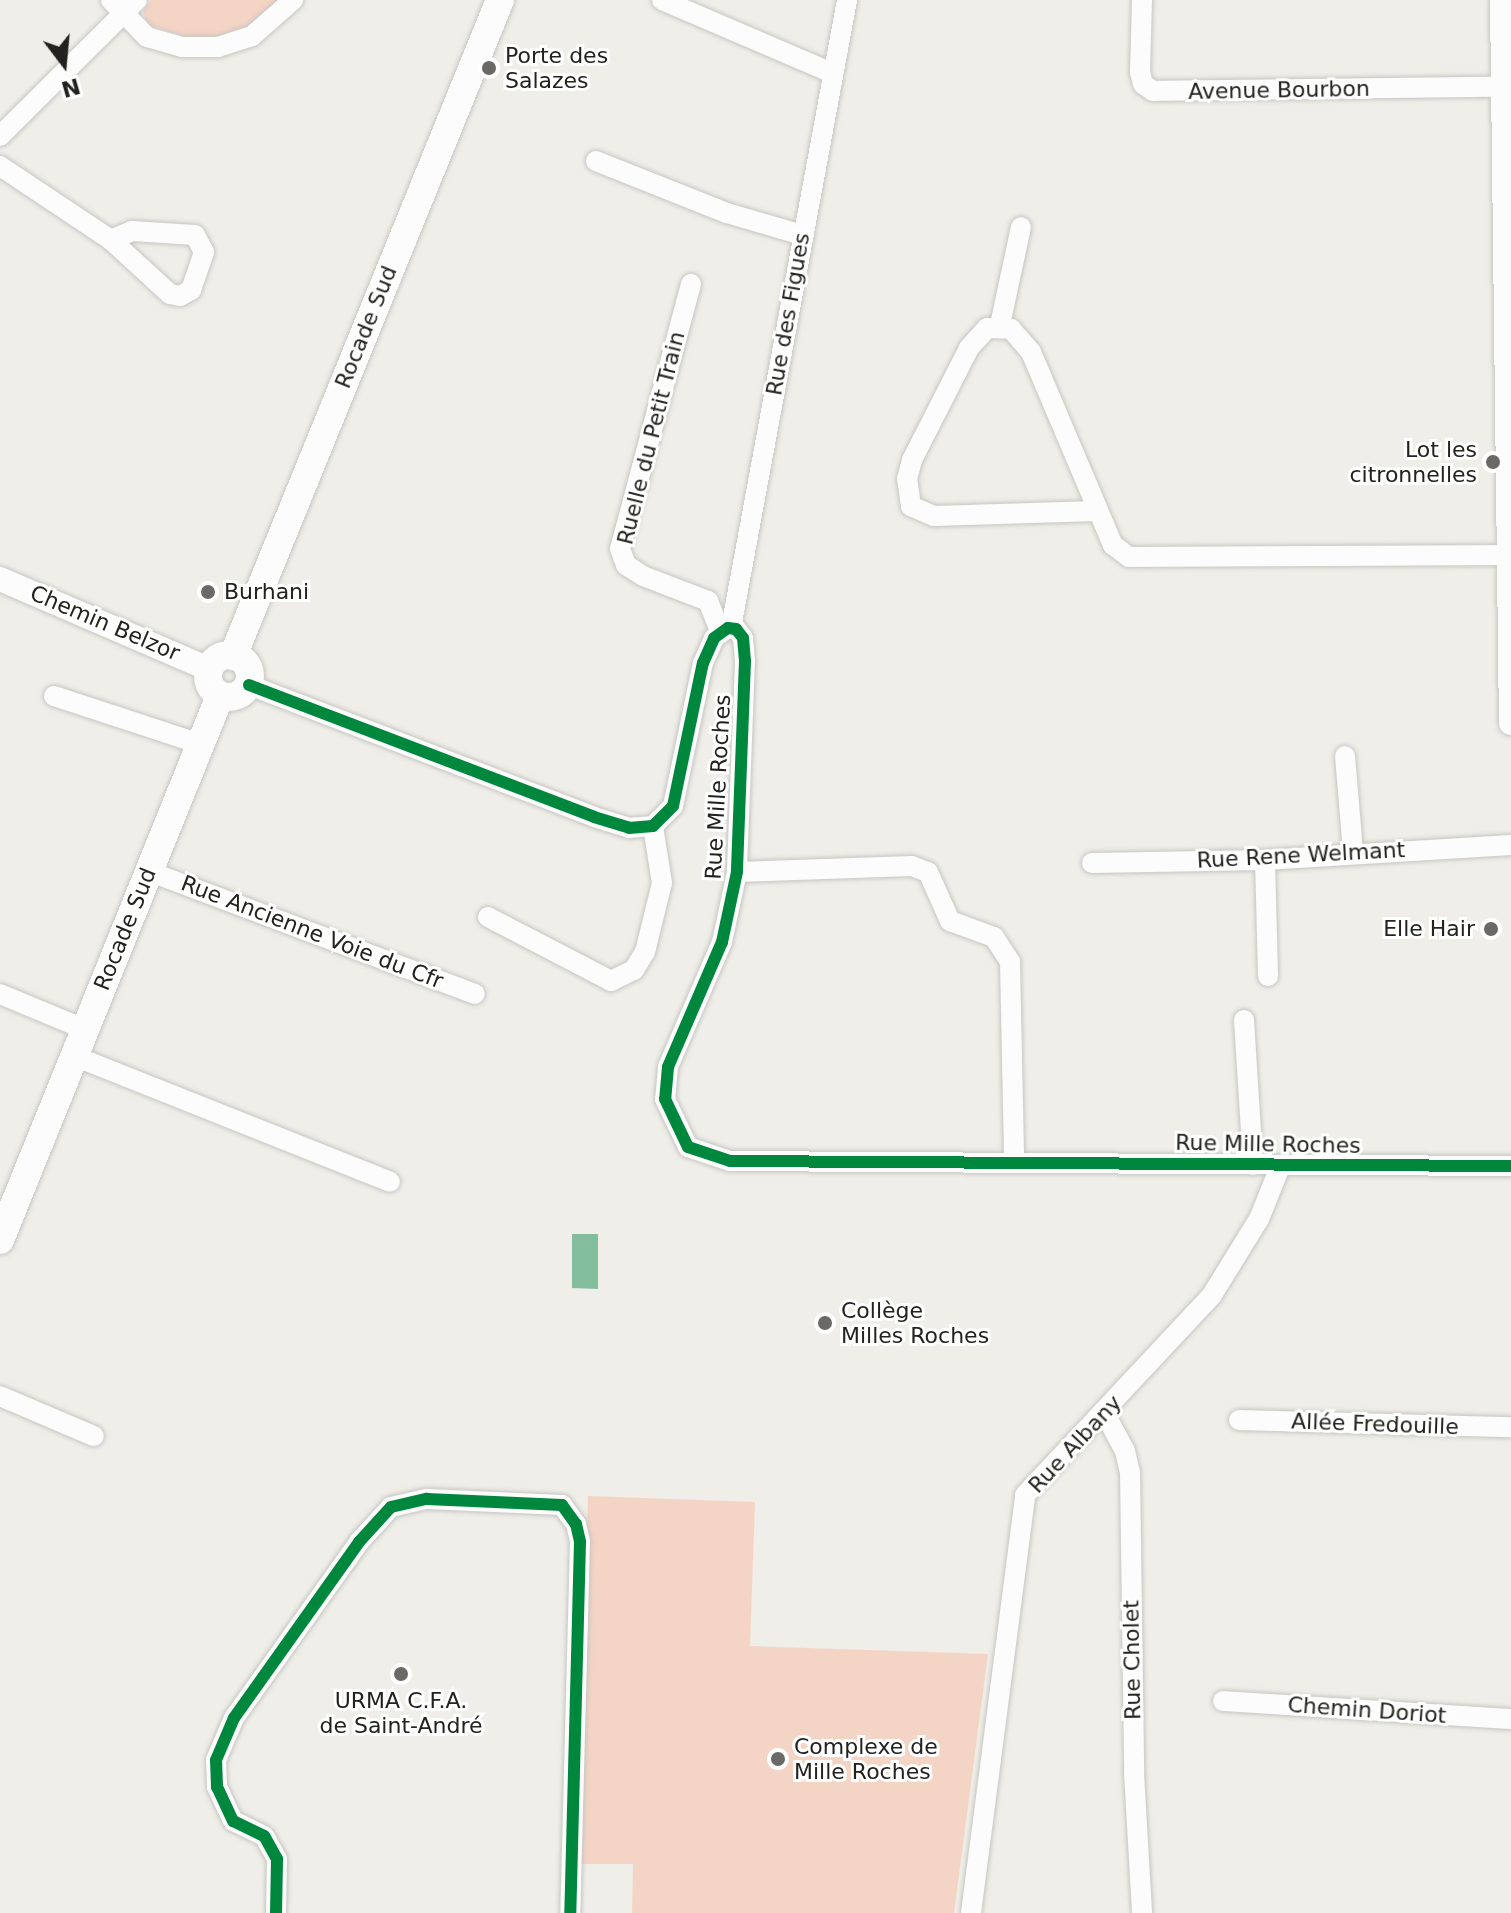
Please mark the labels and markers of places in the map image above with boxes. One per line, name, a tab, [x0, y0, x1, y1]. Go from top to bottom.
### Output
place label: Porte des Salazes	[505, 42, 608, 94]
marker: Porte des Salazes	[480, 59, 498, 77]
place label: Lot les citronnelles	[1350, 436, 1477, 488]
marker: Lot les citronnelles	[1484, 453, 1502, 471]
place label: Burhani	[224, 579, 309, 605]
marker: Burhani	[199, 583, 217, 601]
place label: Elle Hair	[1383, 916, 1475, 942]
marker: Elle Hair	[1482, 920, 1500, 938]
place label: Collège Milles Roches	[841, 1297, 989, 1348]
marker: Collège Milles Roches	[816, 1314, 834, 1332]
marker: URMA C.F.A. de Saint-André	[392, 1665, 410, 1683]
place label: URMA C.F.A. de Saint-André	[319, 1687, 483, 1738]
place label: Complexe de Mille Roches	[794, 1733, 938, 1784]
marker: Complexe de Mille Roches	[769, 1750, 787, 1768]

